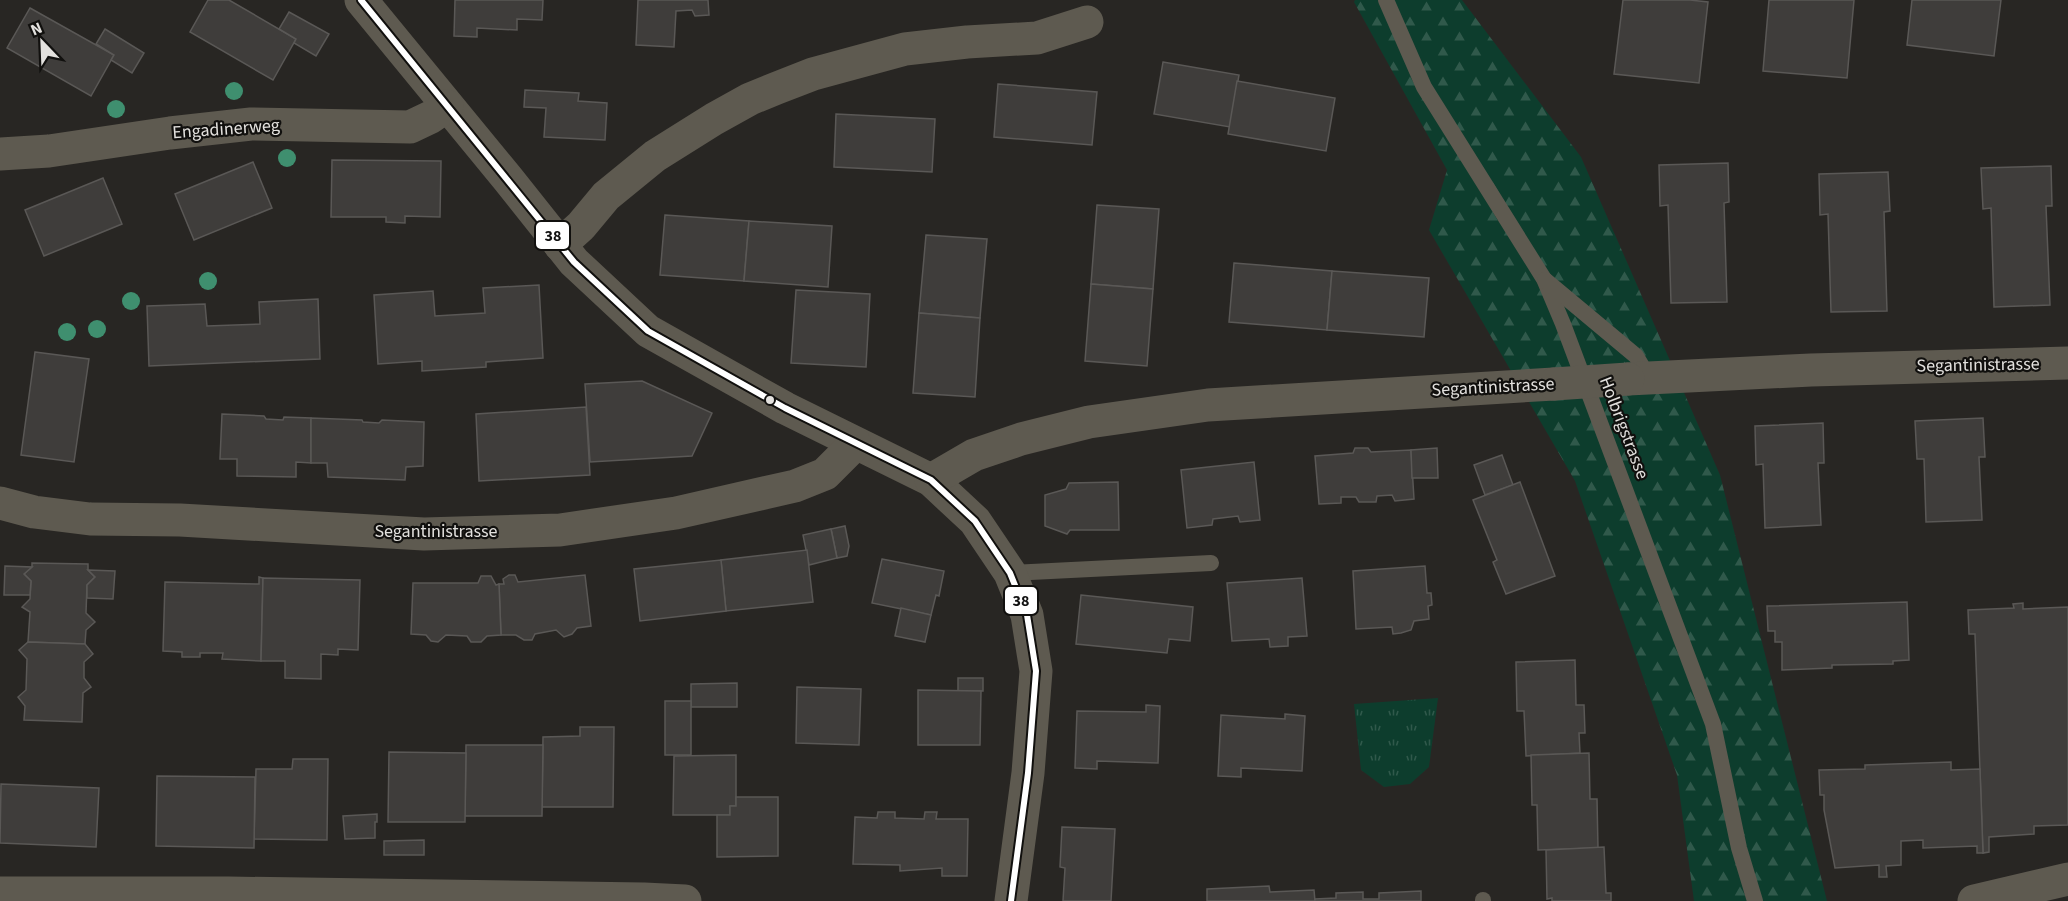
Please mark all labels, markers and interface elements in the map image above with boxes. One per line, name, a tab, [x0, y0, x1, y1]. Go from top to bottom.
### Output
north arrow	[12, 12, 72, 72]
text: N	[27, 17, 46, 41]
street label: Engadinerweg	[171, 113, 281, 145]
line badge: 38	[535, 221, 570, 250]
text: 38	[545, 225, 561, 247]
street label: Segantinistrasse	[1916, 351, 2040, 379]
street label: Segantinistrasse	[1431, 371, 1555, 403]
street label: Holbrigstrasse	[1593, 373, 1655, 483]
unlabelled marker	[764, 394, 776, 406]
street label: Segantinistrasse	[374, 519, 498, 544]
line badge: 38	[1004, 586, 1038, 615]
text: 38	[1013, 590, 1029, 612]

